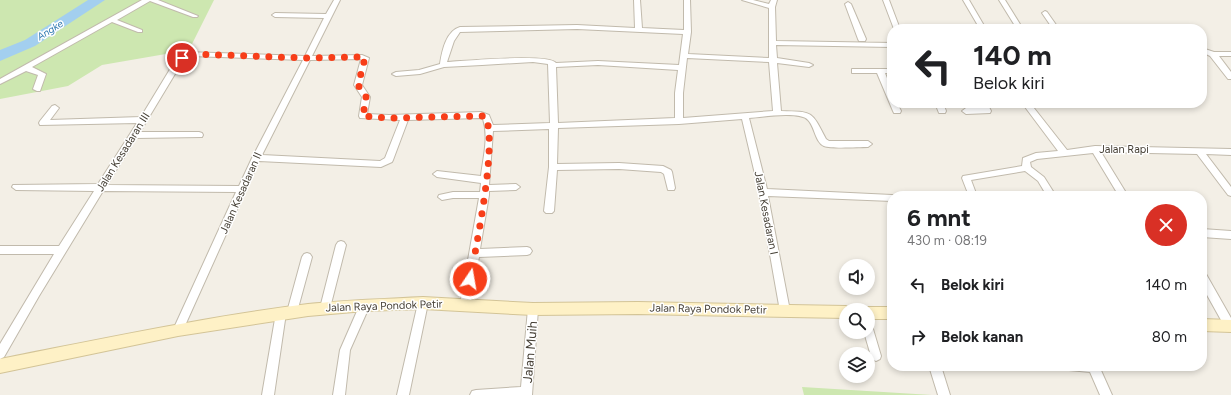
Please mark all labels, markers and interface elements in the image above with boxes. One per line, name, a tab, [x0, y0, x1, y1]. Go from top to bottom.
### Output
water label: Angke	[34, 17, 66, 44]
text: 140 m	[973, 38, 1052, 72]
icon: left	[907, 40, 959, 92]
pin	[165, 41, 199, 75]
icon: arrive	[171, 47, 193, 69]
text: Belok kiri	[973, 72, 1045, 94]
street label: Jalan Kesadaran III	[93, 110, 153, 194]
street label: Jalan Rapi	[1099, 143, 1149, 156]
street label: Jalan Kesadaran II	[217, 150, 265, 236]
street label: Jalan Kesadaran I	[752, 170, 780, 256]
text: 6 mnt	[907, 203, 971, 232]
button: close	[1145, 204, 1187, 246]
text: 430 m · 08:19	[907, 233, 987, 248]
position arrow	[449, 258, 491, 300]
map controls	[839, 259, 875, 383]
button: sound	[839, 259, 875, 295]
icon: left	[907, 274, 929, 296]
text: Belok kiri	[941, 276, 1004, 294]
text: 140 m	[1145, 276, 1187, 294]
street label: Jalan Raya Pondok Petir	[325, 297, 443, 315]
street label: Jalan Raya Pondok Petir	[649, 301, 767, 317]
button: search	[839, 303, 875, 339]
street label: Jalan Muih	[520, 321, 540, 383]
icon: right	[907, 326, 929, 348]
text: Belok kanan	[941, 328, 1023, 346]
text: 80 m	[1152, 328, 1187, 346]
button: layers	[839, 347, 875, 383]

